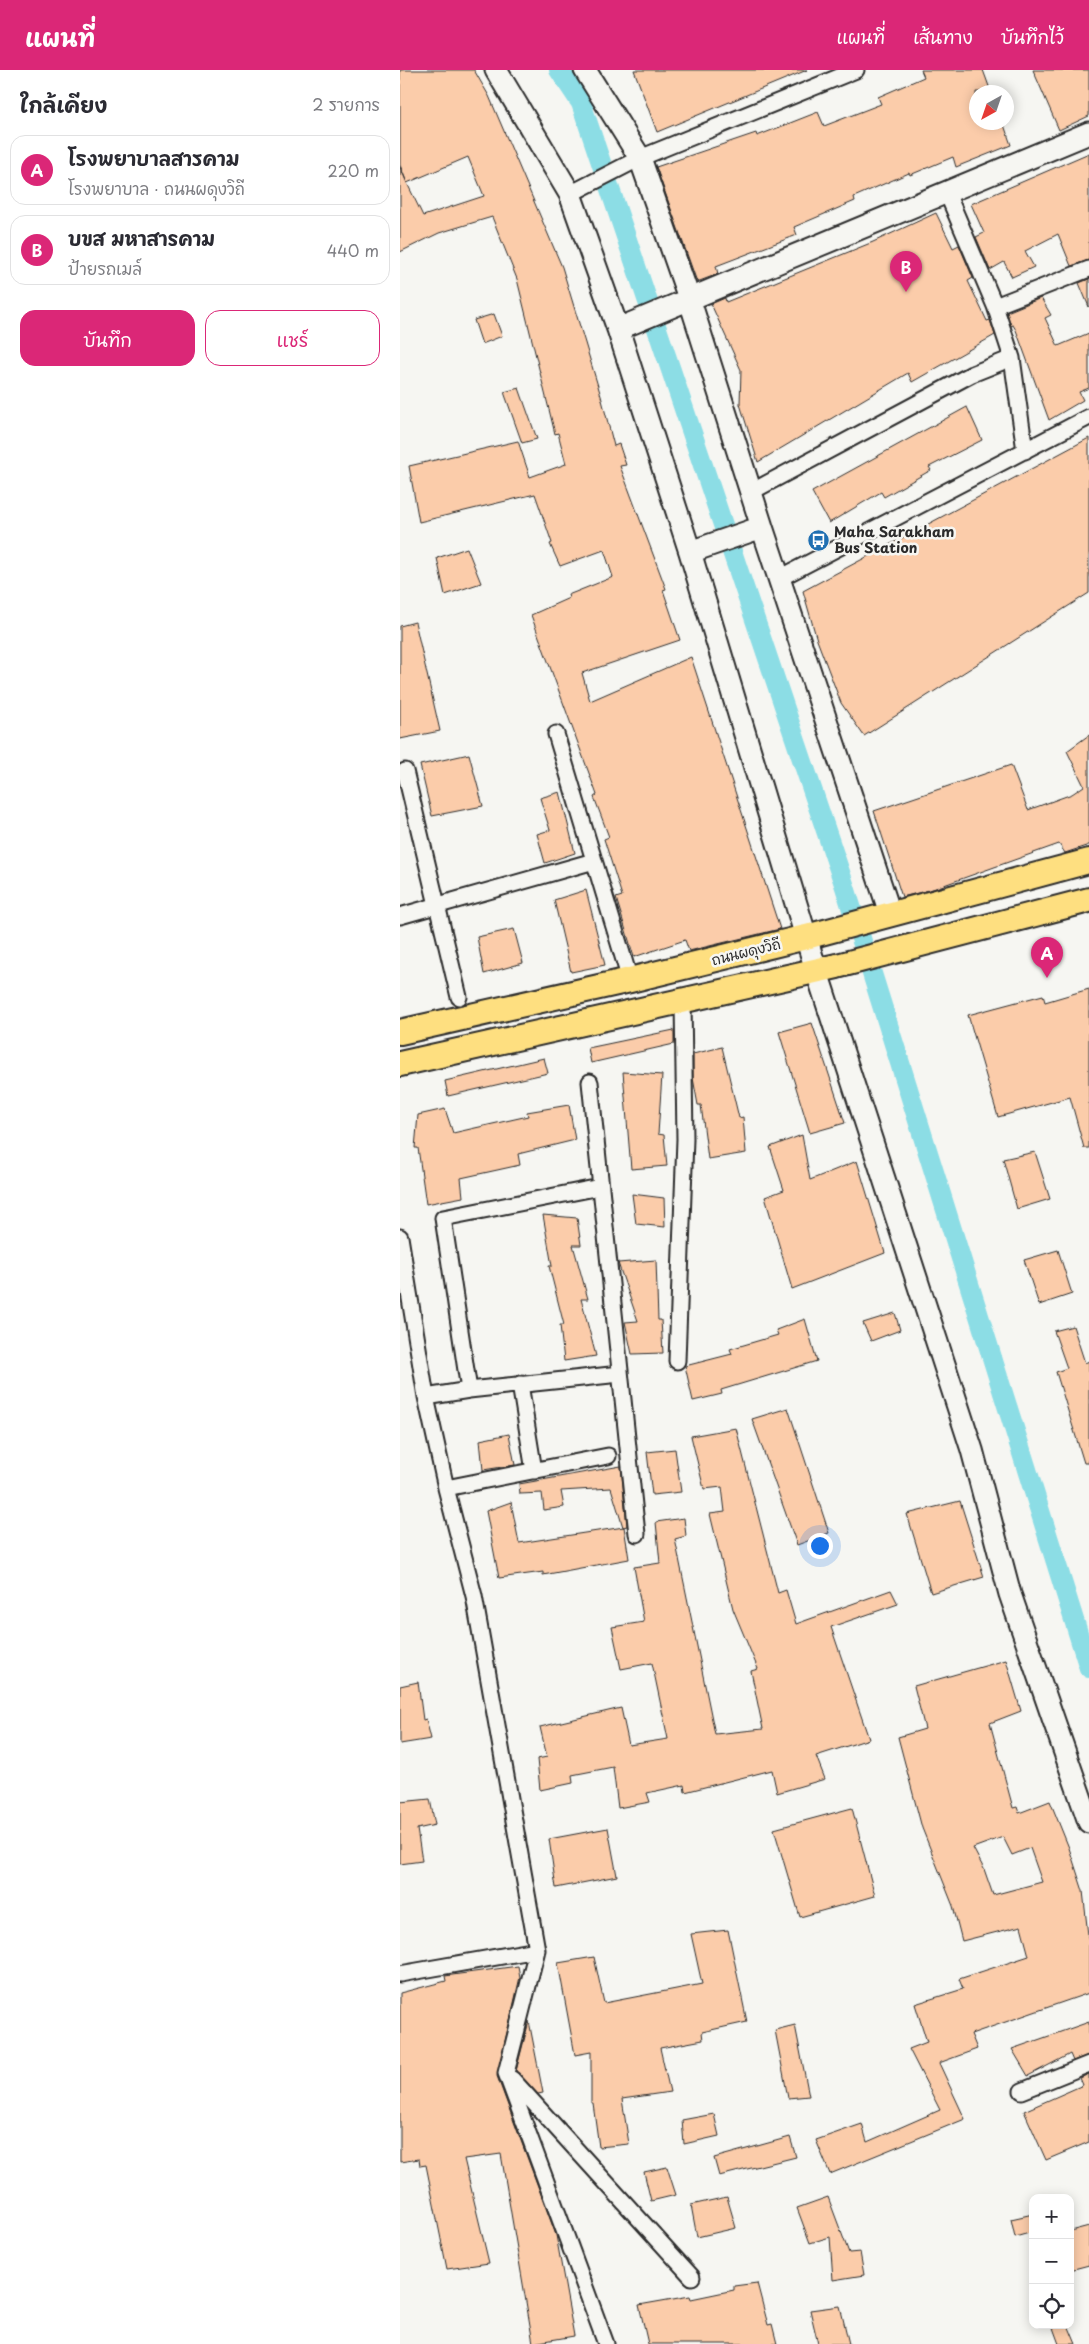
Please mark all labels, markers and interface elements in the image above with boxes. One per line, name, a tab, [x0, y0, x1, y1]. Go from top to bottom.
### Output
text: แผนที่	[25, 19, 95, 55]
text: แผนที่	[837, 23, 885, 50]
text: เส้นทาง	[913, 23, 973, 50]
text: บันทึกไว้	[1001, 23, 1064, 50]
north arrow	[969, 85, 1014, 130]
text: ใกล้เคียง	[20, 88, 107, 120]
text: 2 รายการ	[312, 92, 380, 116]
text: โรงพยาบาลสารคาม	[68, 144, 239, 172]
text: A	[31, 158, 43, 182]
text: 220 m	[328, 158, 379, 182]
text: โรงพยาบาล · ถนนผดุงวิถี	[68, 176, 245, 200]
text: บขส มหาสารคาม	[68, 224, 215, 252]
text: B	[32, 238, 42, 262]
text: 440 m	[327, 238, 379, 262]
pin: B	[890, 251, 922, 292]
text: ป้ายรถเมล์	[68, 256, 142, 280]
button: บันทึก	[20, 310, 195, 366]
button: แชร์	[205, 310, 380, 366]
place label: Maha Sarakham Bus Station	[834, 521, 954, 558]
bus stop icon: Maha Sarakham Bus Station	[806, 528, 830, 552]
street label: ถนนผดุงวิถี	[709, 933, 783, 970]
pin: A	[1031, 937, 1063, 978]
your location	[807, 1533, 833, 1559]
map controls	[1029, 2194, 1074, 2329]
button: +	[1029, 2194, 1074, 2239]
button: −	[1029, 2239, 1074, 2284]
button: locate	[1029, 2284, 1074, 2329]

